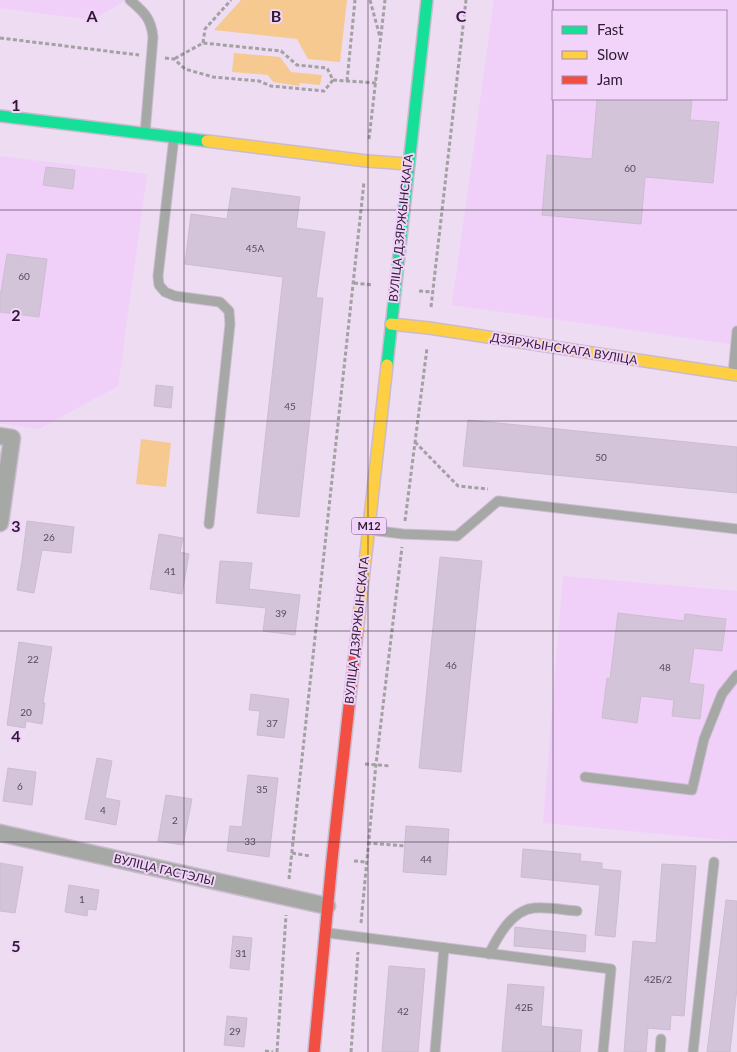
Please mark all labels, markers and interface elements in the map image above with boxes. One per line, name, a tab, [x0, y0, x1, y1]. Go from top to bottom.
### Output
text: A	[85, 6, 98, 25]
text: B	[271, 6, 281, 25]
text: C	[456, 6, 467, 25]
legend	[552, 10, 727, 100]
text: Fast	[597, 20, 624, 38]
text: Slow	[597, 45, 629, 63]
text: Jam	[597, 70, 623, 88]
text: 1	[11, 95, 21, 114]
street label: ВУЛІЦА ДЗЯРЖЫНСКАГА	[385, 152, 416, 303]
house number: 60	[624, 162, 636, 174]
house number: 45А	[246, 242, 264, 254]
house number: 60	[18, 270, 30, 282]
text: 2	[11, 305, 21, 324]
street label: ДЗЯРЖЫНСКАГА ВУЛІЦА	[490, 329, 639, 368]
house number: 45	[284, 400, 296, 412]
house number: 50	[595, 451, 607, 463]
text: 3	[11, 516, 21, 535]
road number: М12	[352, 518, 386, 534]
house number: 26	[43, 531, 55, 543]
street label: ВУЛІЦА ДЗЯРЖЫНСКАГА	[341, 554, 372, 705]
house number: 41	[164, 565, 176, 577]
house number: 39	[275, 607, 287, 619]
house number: 22	[27, 653, 39, 665]
house number: 46	[445, 659, 457, 671]
house number: 48	[659, 661, 671, 673]
house number: 20	[20, 706, 32, 718]
house number: 37	[266, 717, 278, 729]
text: 4	[11, 726, 21, 745]
house number: 6	[17, 780, 23, 792]
house number: 35	[256, 783, 268, 795]
house number: 4	[100, 804, 106, 816]
house number: 2	[172, 814, 178, 826]
house number: 33	[244, 835, 256, 847]
street label: ВУЛІЦА ГАСТЭЛЫ	[112, 851, 216, 888]
house number: 44	[420, 853, 432, 865]
house number: 1	[79, 893, 85, 905]
text: 5	[11, 936, 21, 955]
house number: 31	[235, 947, 247, 959]
house number: 42Б/2	[644, 973, 672, 985]
house number: 42Б	[515, 1001, 533, 1013]
house number: 42	[397, 1005, 409, 1017]
house number: 29	[229, 1025, 241, 1037]

